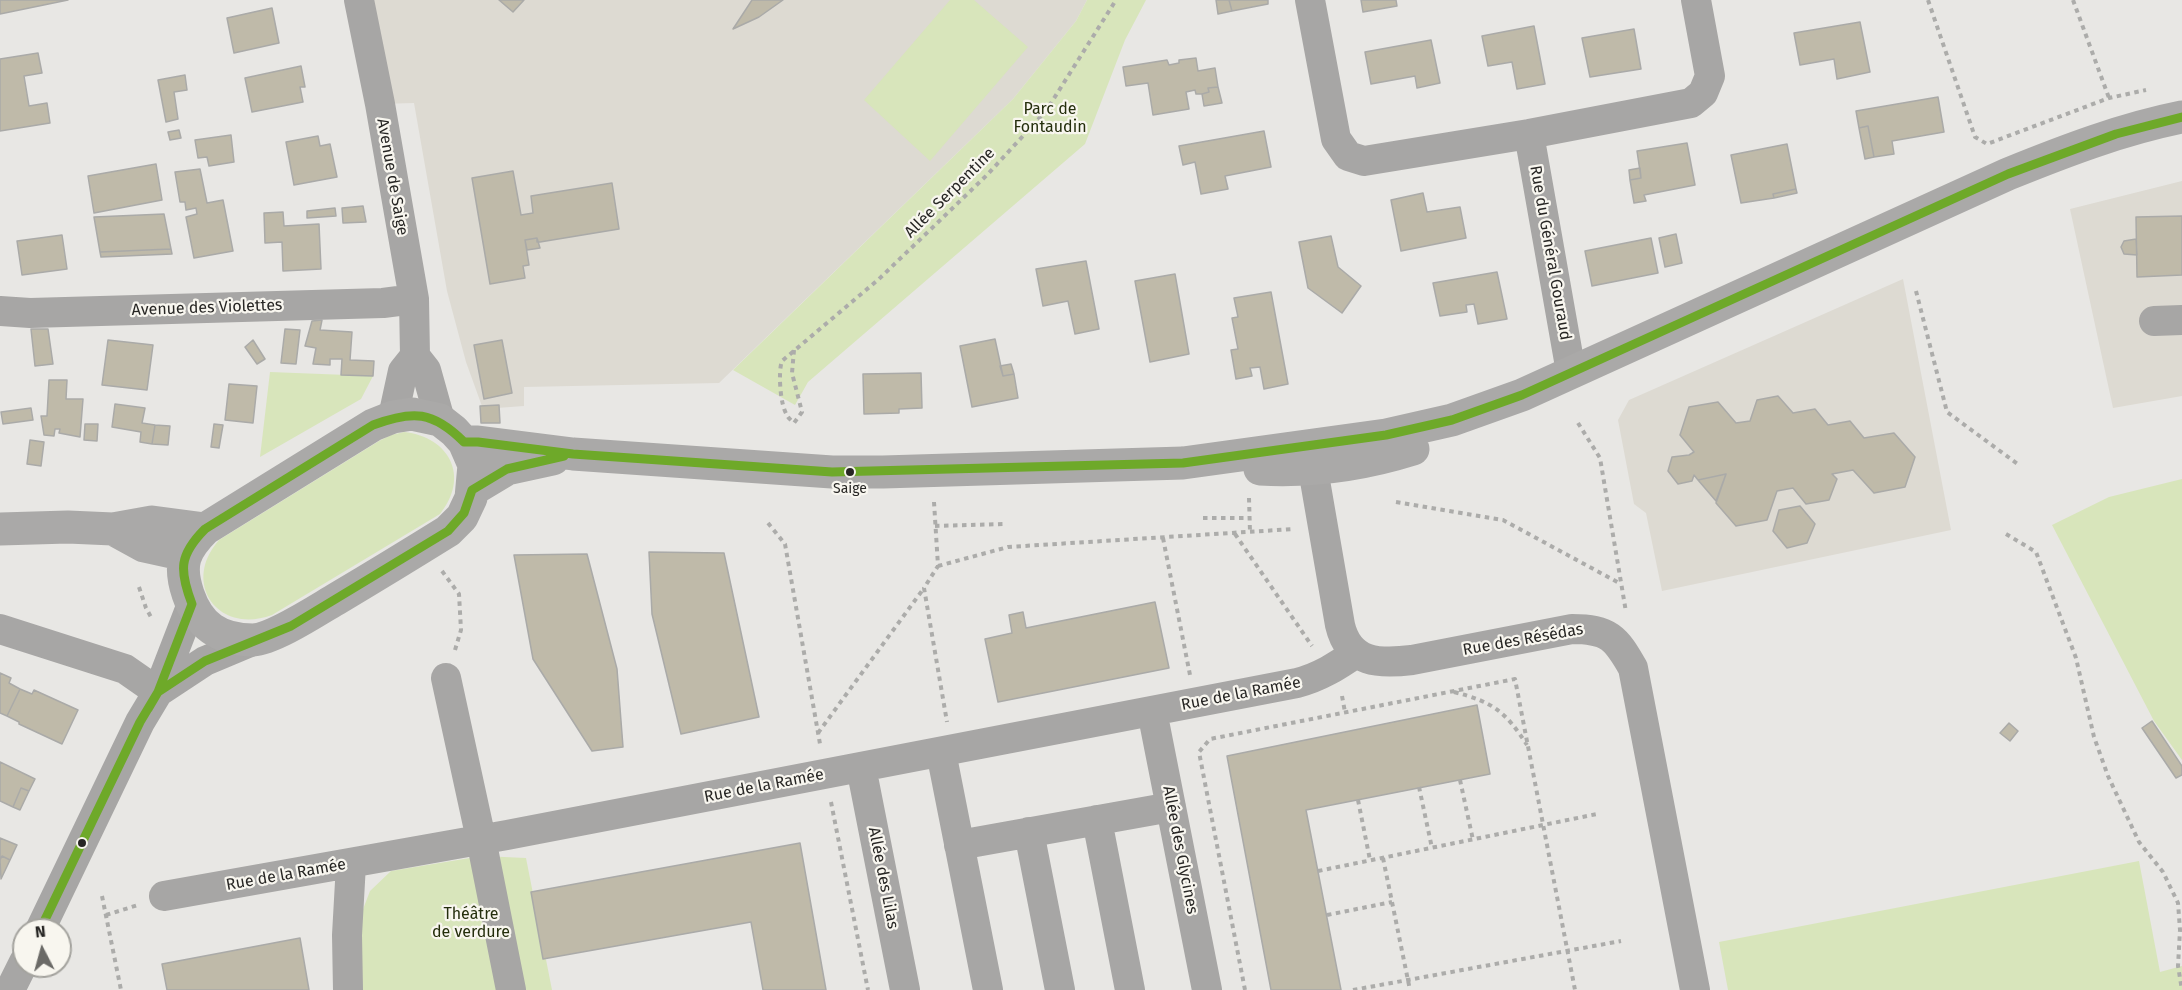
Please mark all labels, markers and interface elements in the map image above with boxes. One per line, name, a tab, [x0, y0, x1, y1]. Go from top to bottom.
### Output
park label: Parc de Fontaudin	[1013, 100, 1087, 138]
street label: Avenue de Saige	[372, 117, 412, 237]
street label: Allée Serpentine	[901, 144, 999, 242]
street label: Rue du Général Gouraud	[1525, 164, 1575, 342]
street label: Avenue des Violettes	[131, 296, 283, 320]
marker: Saige	[844, 466, 856, 478]
place label: Saige	[833, 481, 867, 497]
street label: Rue des Résédas	[1461, 620, 1585, 660]
street label: Rue de la Ramée	[1180, 673, 1302, 715]
street label: Rue de la Ramée	[703, 765, 825, 807]
street label: Allée des Glycines	[1158, 784, 1202, 916]
street label: Allée des Lilas	[864, 825, 902, 931]
unlabelled marker	[76, 837, 88, 849]
street label: Rue de la Ramée	[225, 855, 347, 895]
park label: Théâtre de verdure	[432, 905, 510, 943]
north arrow	[12, 918, 72, 978]
text: N	[34, 922, 47, 942]

